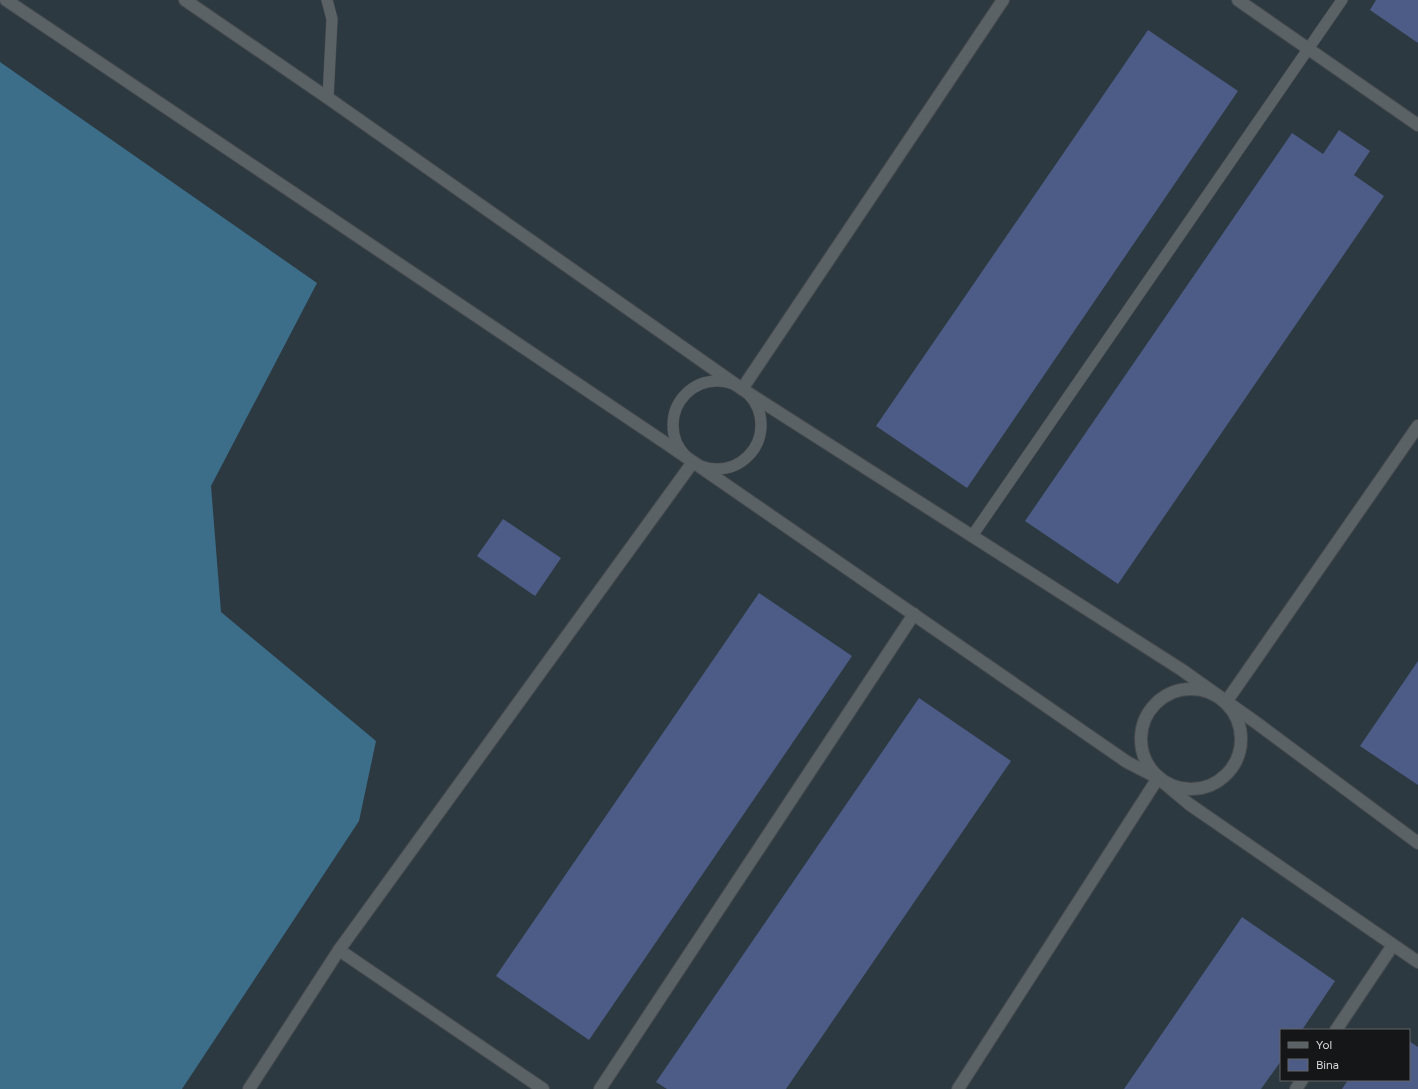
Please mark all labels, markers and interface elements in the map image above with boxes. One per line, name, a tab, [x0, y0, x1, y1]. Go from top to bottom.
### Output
legend	[1280, 1029, 1410, 1081]
text: Yol	[1316, 1038, 1332, 1052]
text: Bina	[1316, 1058, 1339, 1072]

